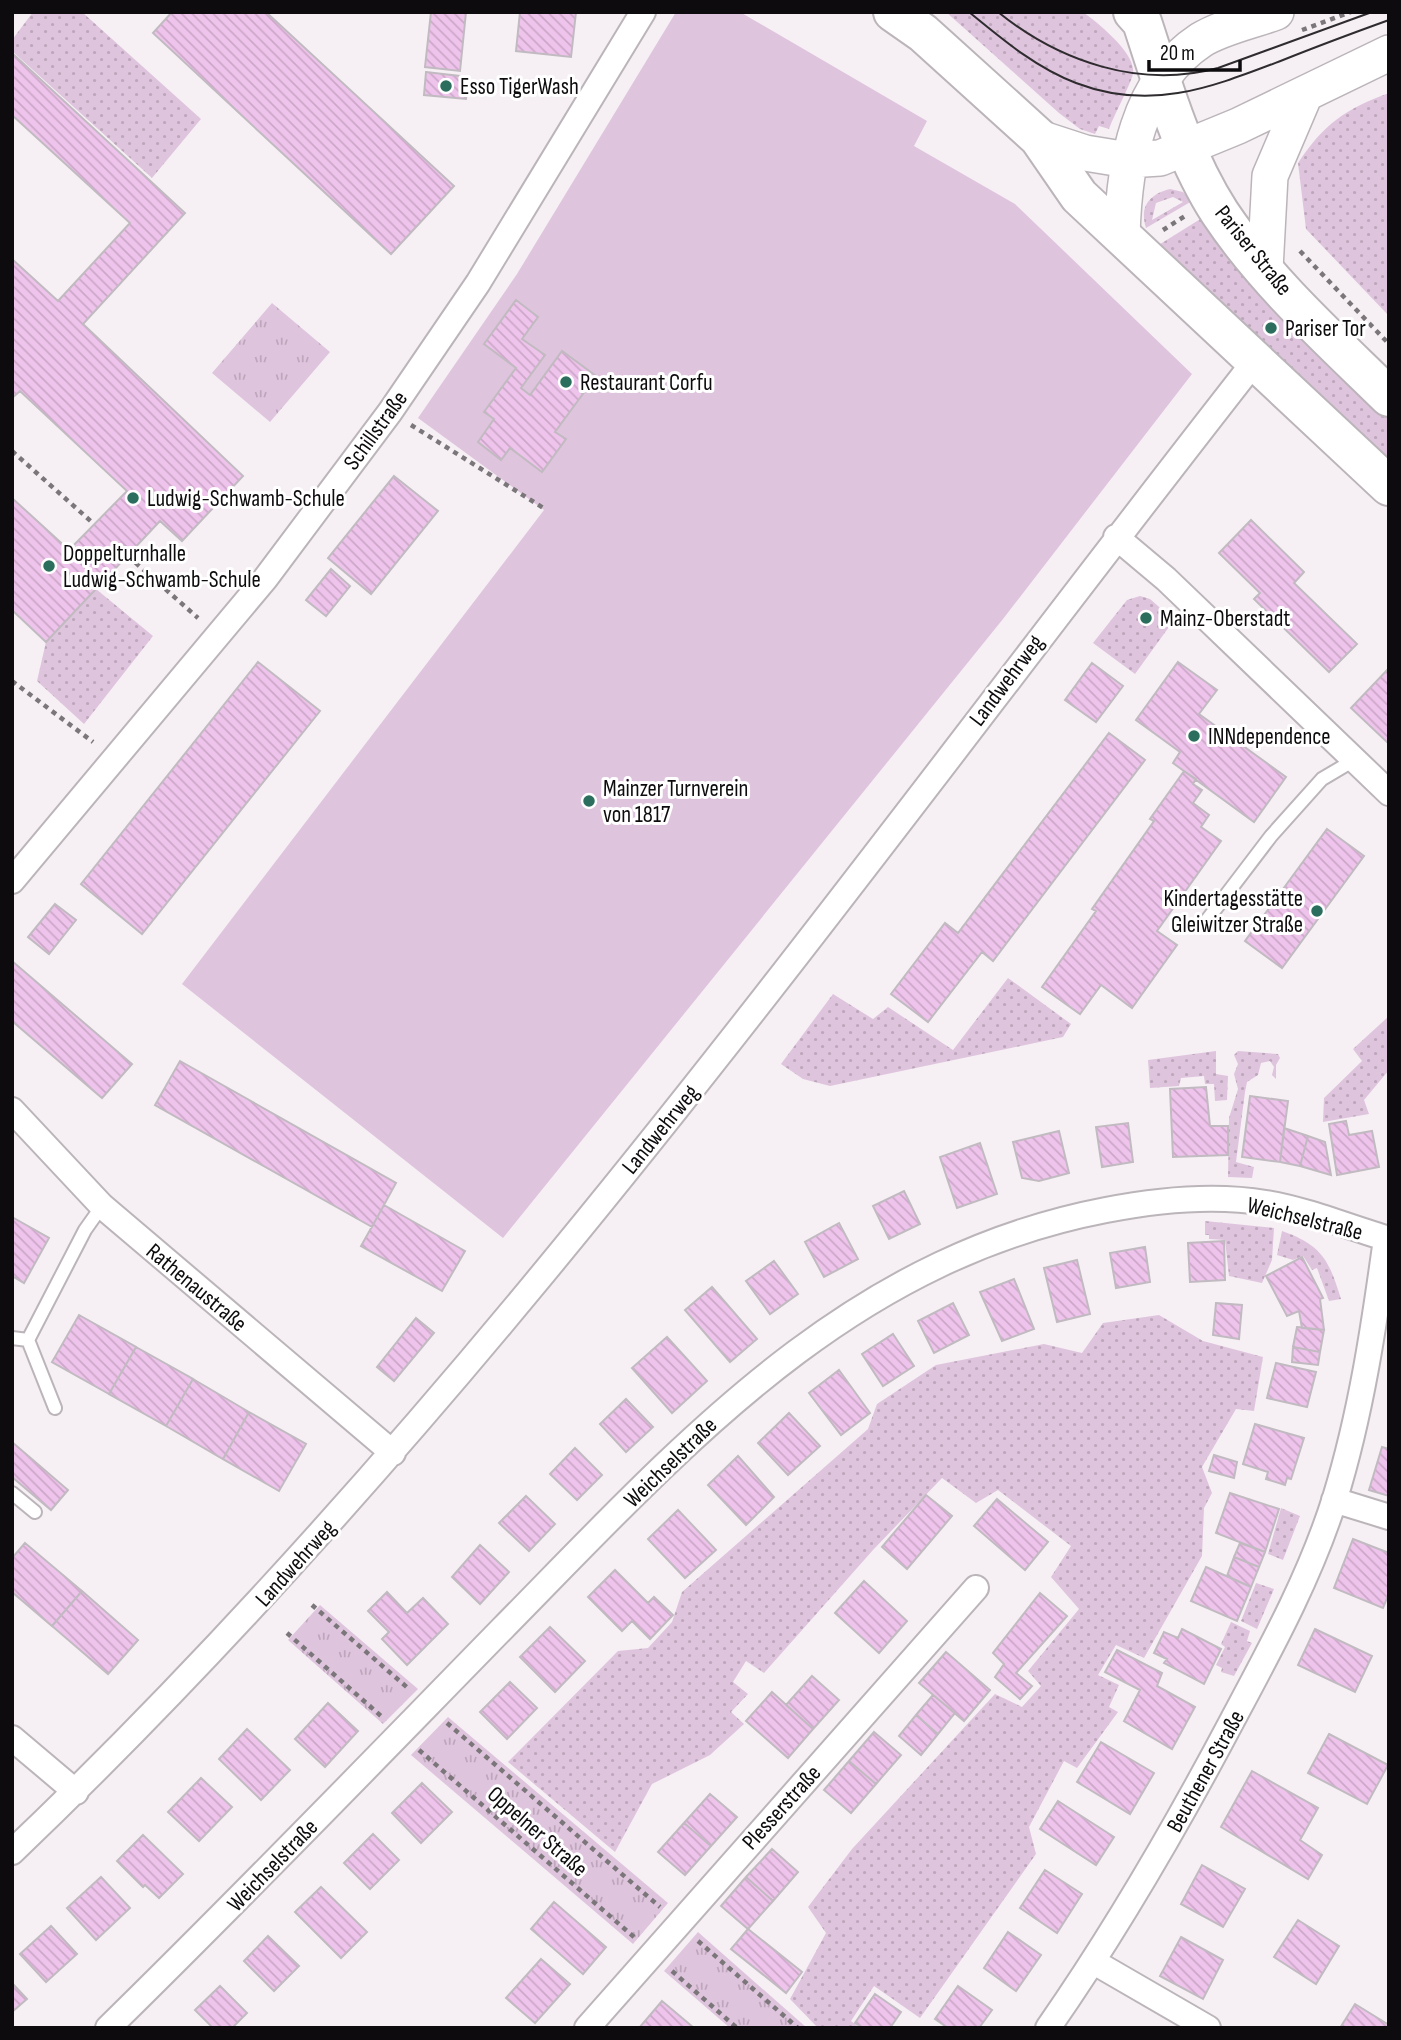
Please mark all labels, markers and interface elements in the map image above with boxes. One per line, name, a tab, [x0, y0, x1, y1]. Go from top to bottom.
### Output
scale bar	[1149, 28, 1240, 72]
text: 20 m	[1160, 41, 1195, 66]
place label: Esso TigerWash	[460, 73, 579, 101]
marker: Esso TigerWash	[438, 78, 454, 94]
street label: Pariser Straße	[1208, 200, 1298, 301]
place label: Pariser Tor	[1285, 315, 1366, 343]
marker: Pariser Tor	[1263, 320, 1279, 336]
place label: Restaurant Corfu	[580, 369, 713, 397]
marker: Restaurant Corfu	[558, 374, 574, 390]
street label: Schillstraße	[338, 386, 414, 476]
place label: Ludwig-Schwamb-Schule	[147, 485, 345, 513]
marker: Ludwig-Schwamb-Schule	[125, 490, 141, 506]
place label: Doppelturnhalle Ludwig-Schwamb-Schule	[63, 540, 261, 594]
marker: Doppelturnhalle Ludwig-Schwamb-Schule	[41, 558, 57, 574]
place label: Mainz-Oberstadt	[1160, 605, 1290, 633]
marker: Mainz-Oberstadt	[1138, 610, 1154, 626]
street label: Landwehrweg	[963, 629, 1050, 732]
place label: INNdependence	[1208, 723, 1331, 751]
marker: INNdependence	[1186, 728, 1202, 744]
place label: Mainzer Turnverein von 1817	[603, 775, 748, 829]
marker: Mainzer Turnverein von 1817	[581, 793, 597, 809]
place label: Kindertagesstätte Gleiwitzer Straße	[1164, 885, 1303, 939]
marker: Kindertagesstätte Gleiwitzer Straße	[1309, 903, 1325, 919]
street label: Landwehrweg	[616, 1079, 705, 1180]
street label: Weichselstraße	[1244, 1191, 1365, 1247]
street label: Rathenaustraße	[140, 1238, 252, 1338]
street label: Weichselstraße	[618, 1412, 723, 1514]
street label: Landwehrweg	[250, 1515, 342, 1613]
street label: Beuthener Straße	[1161, 1705, 1251, 1837]
street label: Plesserstraße	[736, 1760, 827, 1856]
street label: Oppelner Straße	[481, 1780, 593, 1883]
street label: Weichselstraße	[222, 1813, 324, 1918]

